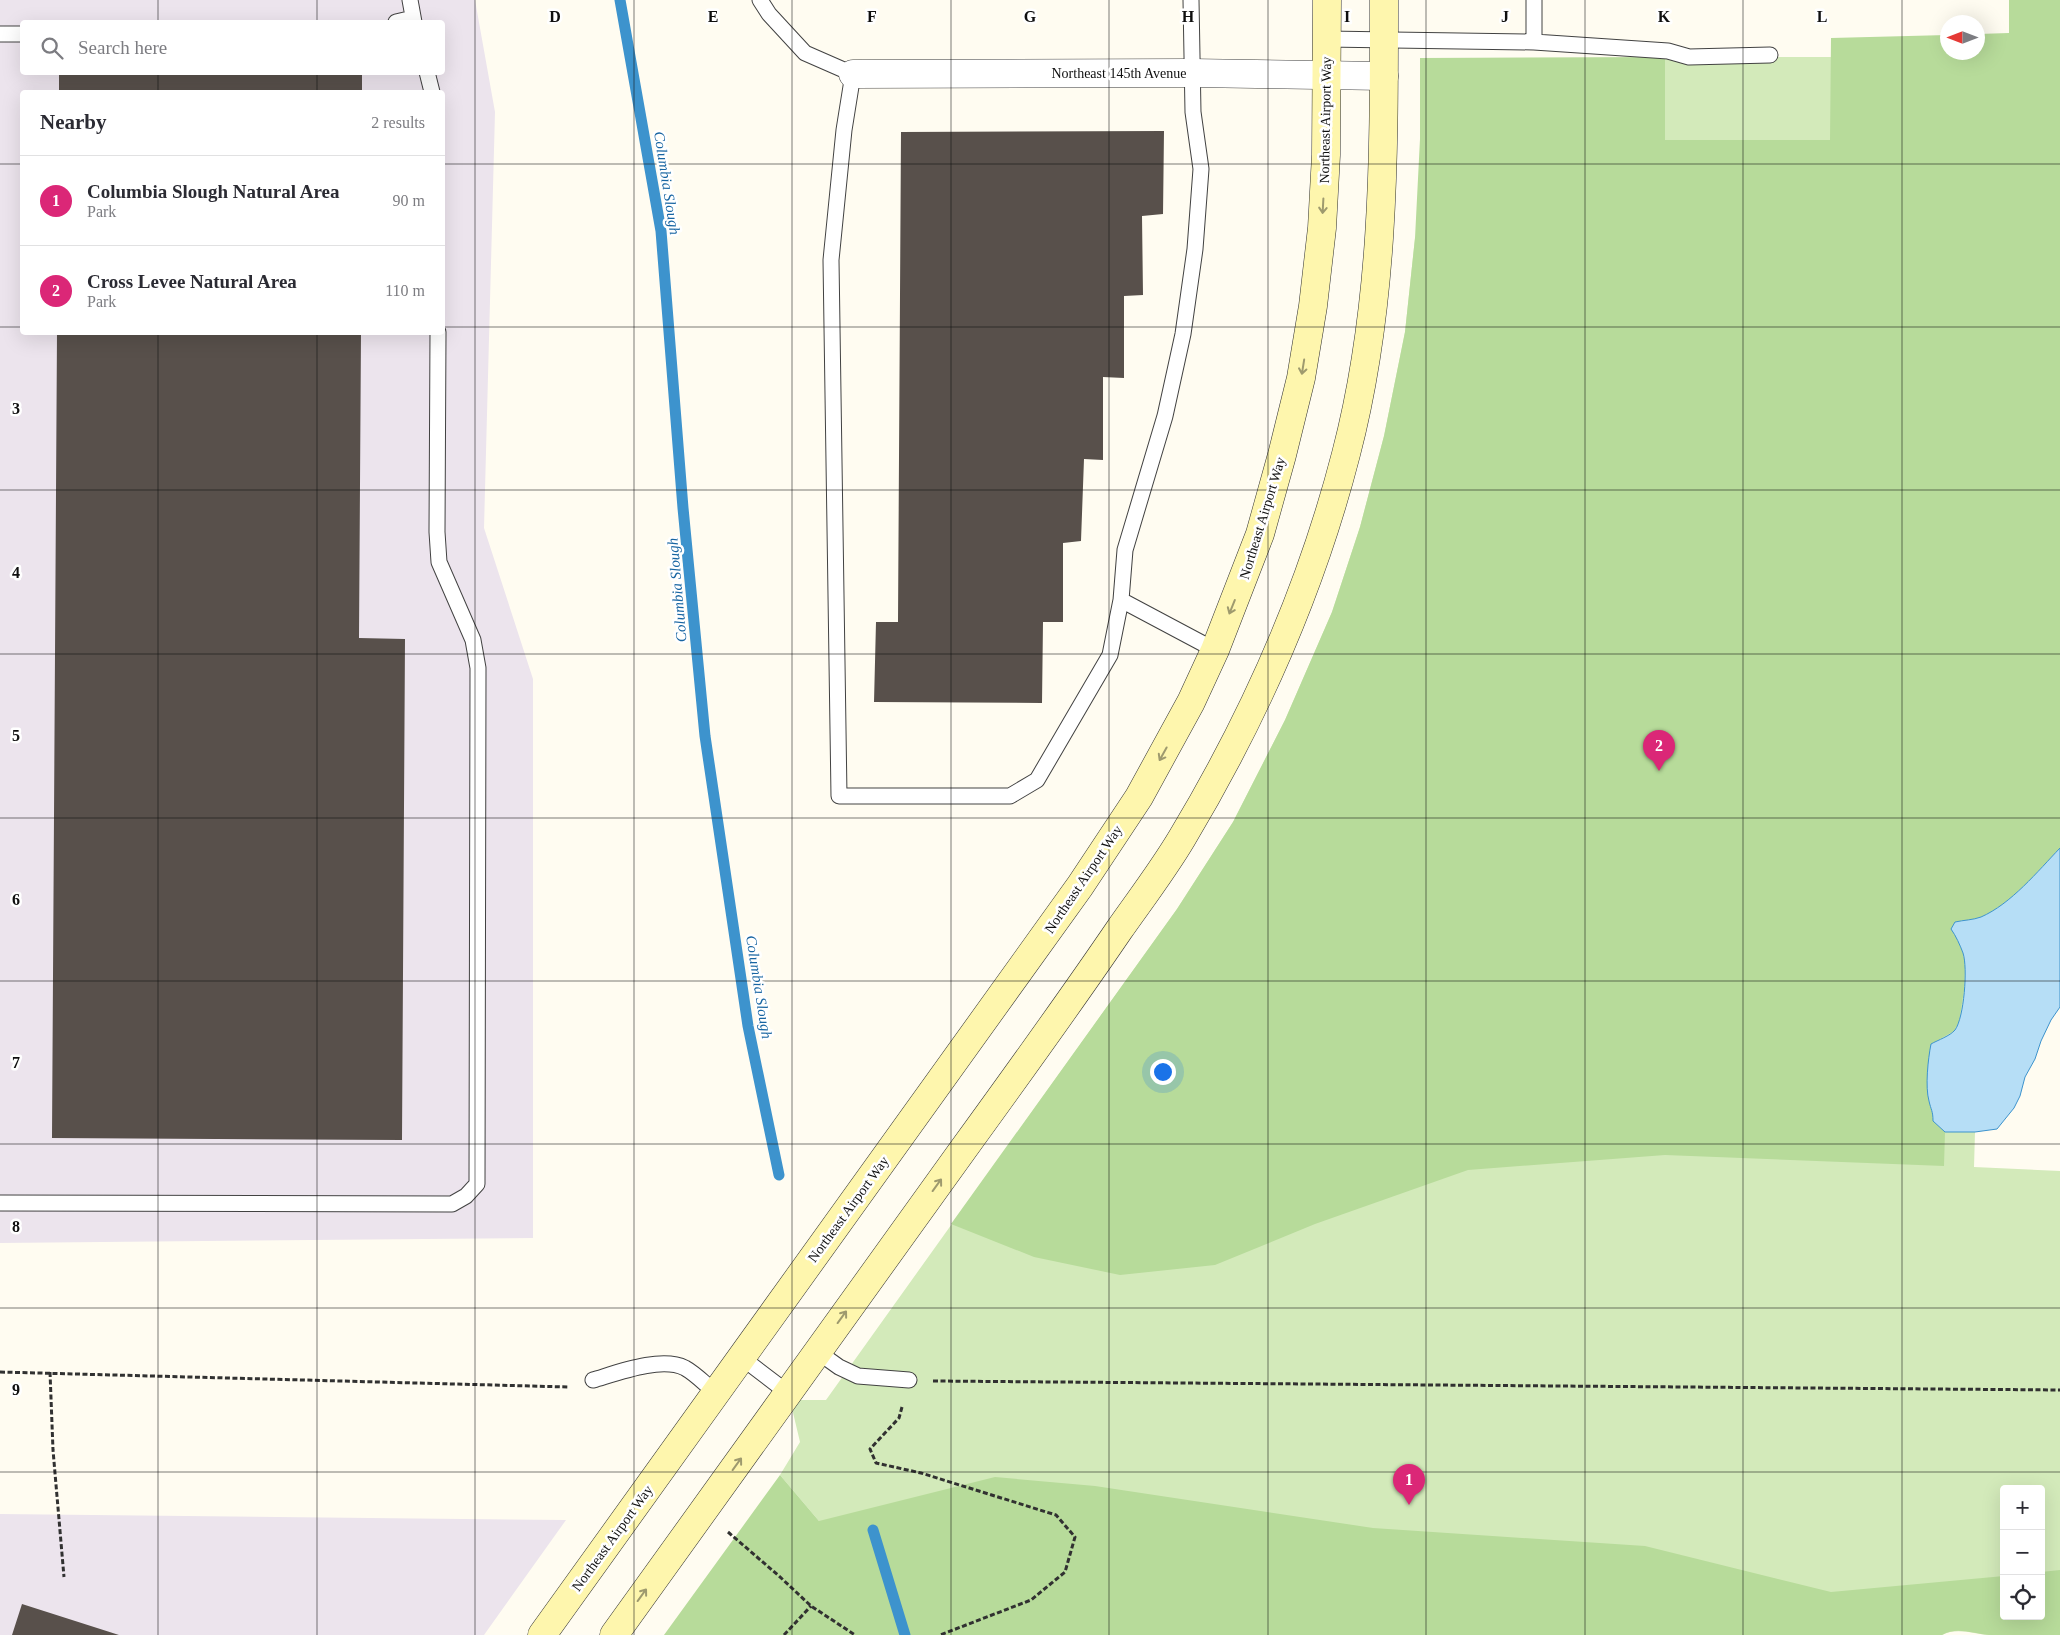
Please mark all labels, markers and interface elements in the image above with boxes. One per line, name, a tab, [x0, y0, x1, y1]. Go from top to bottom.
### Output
text: D	[549, 8, 561, 25]
text: E	[708, 8, 718, 25]
text: F	[867, 8, 877, 25]
text: G	[1024, 8, 1037, 25]
text: H	[1182, 8, 1195, 25]
text: I	[1344, 8, 1350, 25]
text: J	[1501, 8, 1509, 25]
text: K	[1658, 8, 1671, 25]
text: L	[1817, 8, 1827, 25]
north arrow	[1940, 15, 1985, 60]
search box	[20, 20, 445, 75]
icon: search	[38, 34, 66, 62]
text: Search here	[78, 37, 167, 58]
street label: Northeast Airport Way	[1317, 56, 1334, 184]
street label: Northeast 145th Avenue	[1051, 66, 1187, 81]
text: Nearby	[40, 110, 107, 134]
text: 2 results	[371, 114, 425, 131]
water label: Columbia Slough	[651, 130, 683, 236]
text: Columbia Slough Natural Area	[87, 181, 340, 202]
text: 1	[52, 192, 60, 209]
text: 90 m	[393, 192, 425, 209]
one-way arrow	[1318, 198, 1327, 214]
text: Park	[87, 203, 116, 220]
text: Cross Levee Natural Area	[87, 271, 297, 292]
text: 2	[52, 282, 60, 299]
text: 110 m	[385, 282, 425, 299]
text: Park	[87, 293, 116, 310]
one-way arrow	[1298, 359, 1308, 375]
text: 3	[12, 400, 20, 417]
street label: Northeast Airport Way	[1237, 455, 1288, 581]
water label: Columbia Slough	[664, 537, 690, 643]
text: 4	[12, 564, 20, 581]
one-way arrow	[1227, 599, 1237, 614]
text: 5	[12, 727, 20, 744]
pin: 2	[1643, 730, 1675, 771]
one-way arrow	[1158, 746, 1168, 761]
street label: Northeast Airport Way	[1042, 822, 1125, 936]
text: 6	[12, 891, 20, 908]
water label: Columbia Slough	[743, 934, 775, 1040]
text: 7	[12, 1054, 20, 1071]
your location	[1150, 1059, 1176, 1085]
street label: Northeast Airport Way	[805, 1154, 892, 1265]
one-way arrow	[932, 1179, 942, 1193]
text: 8	[12, 1218, 20, 1235]
one-way arrow	[837, 1311, 848, 1324]
text: 9	[12, 1381, 20, 1398]
one-way arrow	[732, 1457, 742, 1471]
pin: 1	[1393, 1464, 1425, 1505]
street label: Northeast Airport Way	[569, 1483, 656, 1594]
map controls	[2000, 1485, 2045, 1620]
button: +	[2000, 1485, 2045, 1530]
button: −	[2000, 1530, 2045, 1575]
button: locate	[2000, 1575, 2045, 1620]
one-way arrow	[637, 1589, 648, 1603]

